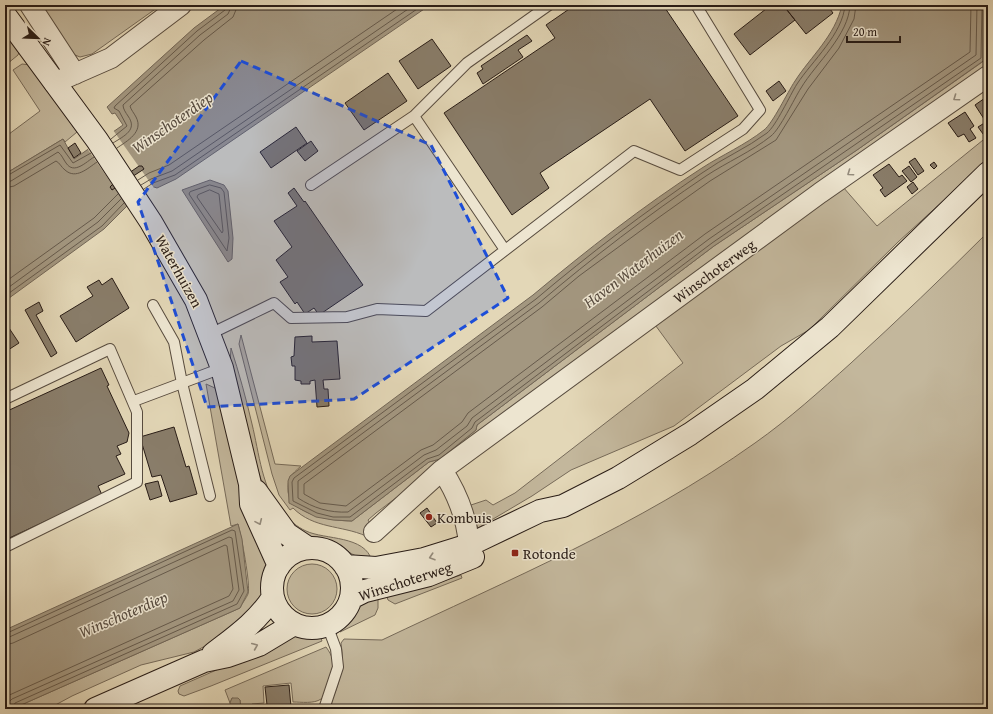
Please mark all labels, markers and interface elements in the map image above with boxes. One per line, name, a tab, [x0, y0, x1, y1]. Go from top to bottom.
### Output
north arrow	[18, 18, 58, 58]
scale bar	[847, 18, 900, 44]
text: 20 m	[853, 23, 877, 40]
text: N	[38, 35, 56, 49]
water label: Winschoterdiep	[126, 85, 218, 159]
one-way arrow	[953, 93, 960, 101]
one-way arrow	[847, 168, 854, 175]
water label: Haven Waterhuizen	[577, 222, 688, 314]
street label: Waterhuizen	[150, 231, 208, 312]
street label: Winschoterweg	[669, 234, 760, 308]
place label: Kombuis	[437, 507, 492, 528]
marker: Kombuis	[424, 512, 434, 522]
one-way arrow	[254, 517, 262, 525]
place label: Rotonde	[523, 543, 576, 564]
marker: Rotonde	[510, 548, 520, 558]
one-way arrow	[428, 552, 435, 561]
street label: Winschoterweg	[356, 556, 455, 606]
water label: Winschoterdiep	[75, 584, 172, 644]
one-way arrow	[251, 642, 258, 650]

